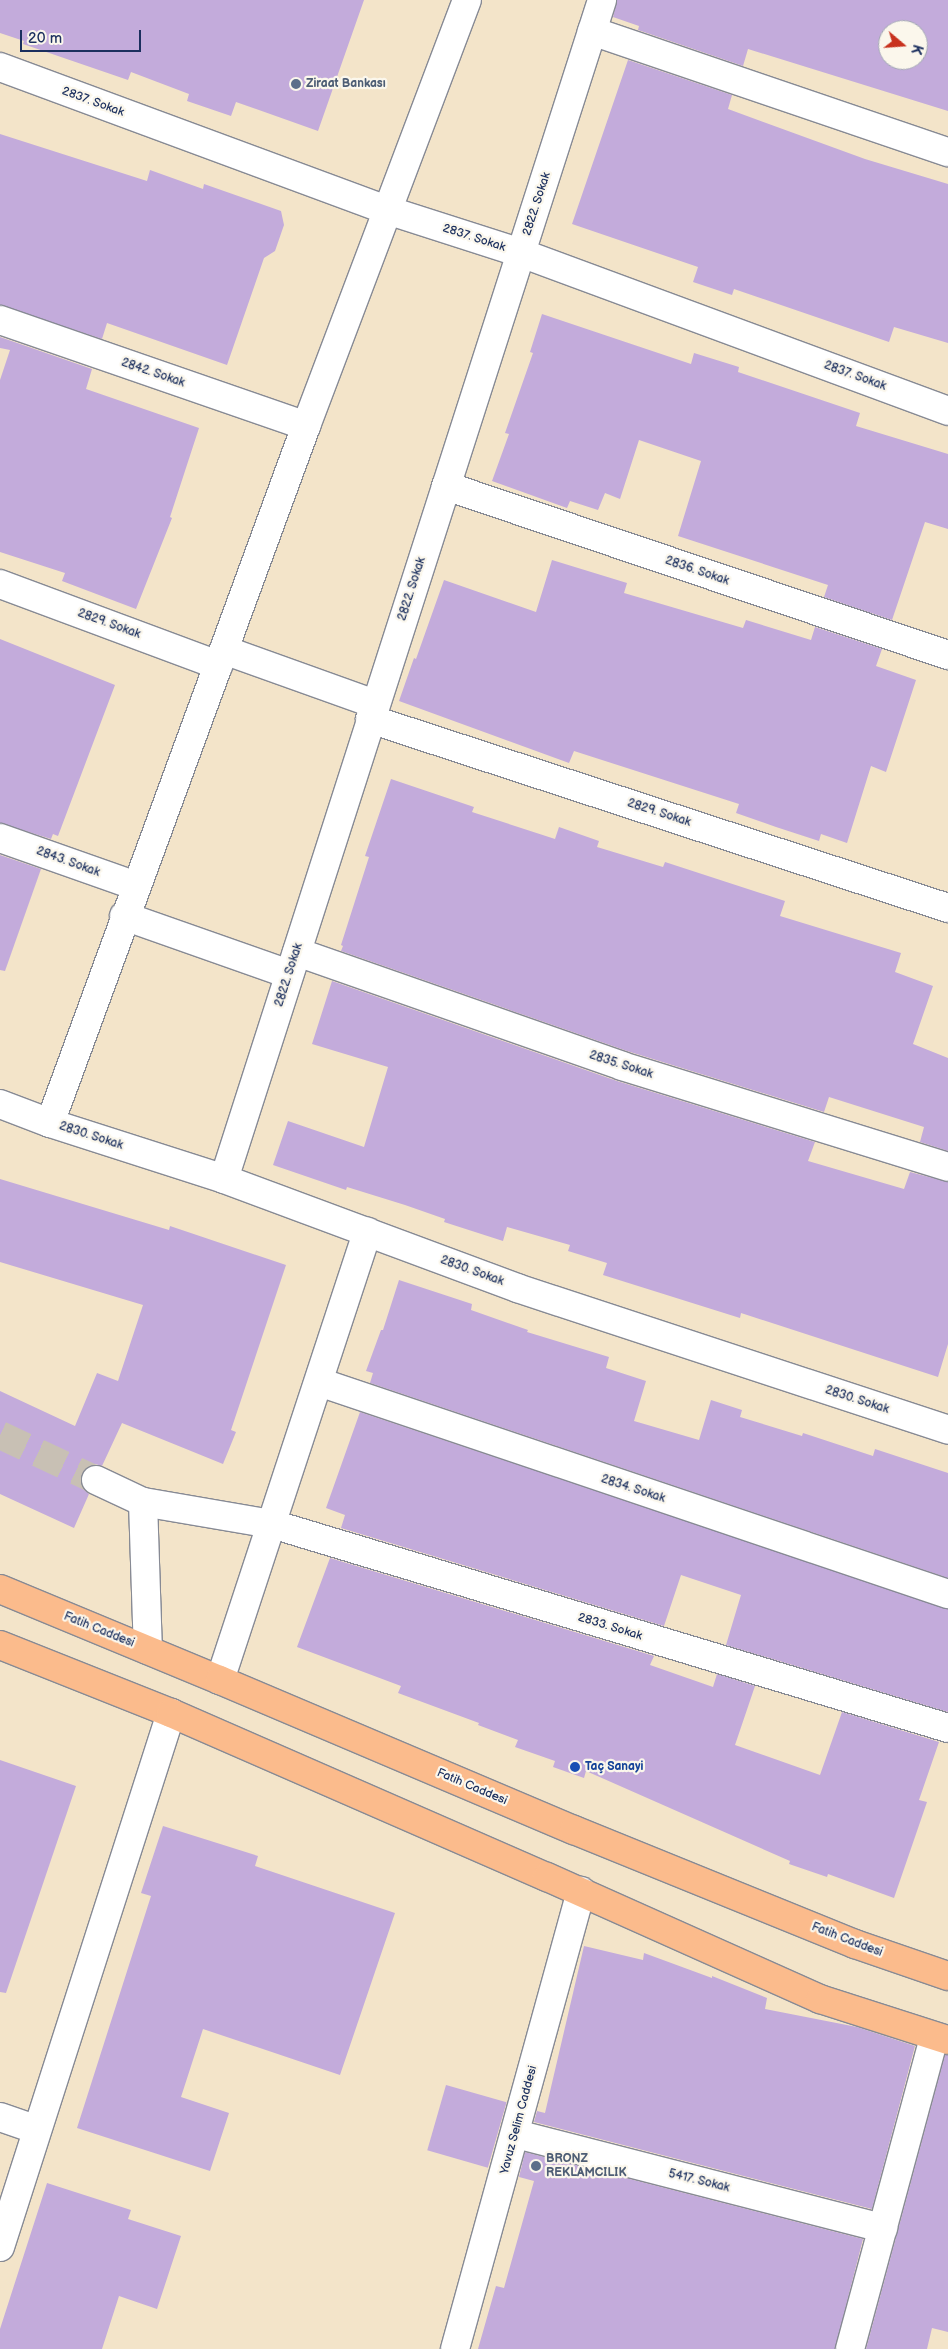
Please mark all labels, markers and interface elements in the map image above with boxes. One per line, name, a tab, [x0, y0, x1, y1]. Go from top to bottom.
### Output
scale bar	[22, 20, 144, 52]
north arrow	[878, 20, 928, 70]
text: 20 m	[28, 29, 62, 48]
text: K	[907, 42, 926, 57]
place label: Ziraat Bankası	[306, 77, 386, 91]
marker: Ziraat Bankası	[290, 78, 302, 90]
street label: 2837. Sokak	[60, 84, 126, 120]
street label: 2822. Sokak	[520, 170, 554, 238]
street label: 2837. Sokak	[441, 221, 507, 255]
street label: 2842. Sokak	[119, 355, 187, 391]
street label: 2837. Sokak	[822, 358, 888, 394]
street label: 2836. Sokak	[663, 553, 731, 589]
street label: 2822. Sokak	[395, 555, 429, 623]
street label: 2829. Sokak	[75, 606, 143, 642]
street label: 2829. Sokak	[625, 796, 693, 830]
street label: 2843. Sokak	[34, 844, 102, 880]
street label: 2822. Sokak	[272, 941, 306, 1009]
street label: 2835. Sokak	[587, 1048, 655, 1082]
street label: 2830. Sokak	[57, 1119, 125, 1153]
street label: 2830. Sokak	[438, 1253, 506, 1289]
street label: 2830. Sokak	[823, 1383, 891, 1417]
street label: 2834. Sokak	[599, 1472, 667, 1506]
street label: Fatih Caddesi	[62, 1609, 136, 1651]
street label: 2833. Sokak	[576, 1610, 644, 1644]
place label: Taç Sanayi	[585, 1760, 643, 1774]
marker: Taç Sanayi	[569, 1761, 581, 1773]
street label: Fatih Caddesi	[435, 1766, 509, 1808]
street label: Fatih Caddesi	[809, 1920, 885, 1960]
street label: Yavuz Selim Caddesi	[498, 2064, 540, 2176]
place label: BRONZ REKLAMCILIK	[546, 2152, 627, 2180]
marker: BRONZ REKLAMCILIK	[530, 2160, 542, 2172]
street label: 5417. Sokak	[667, 2166, 731, 2196]

